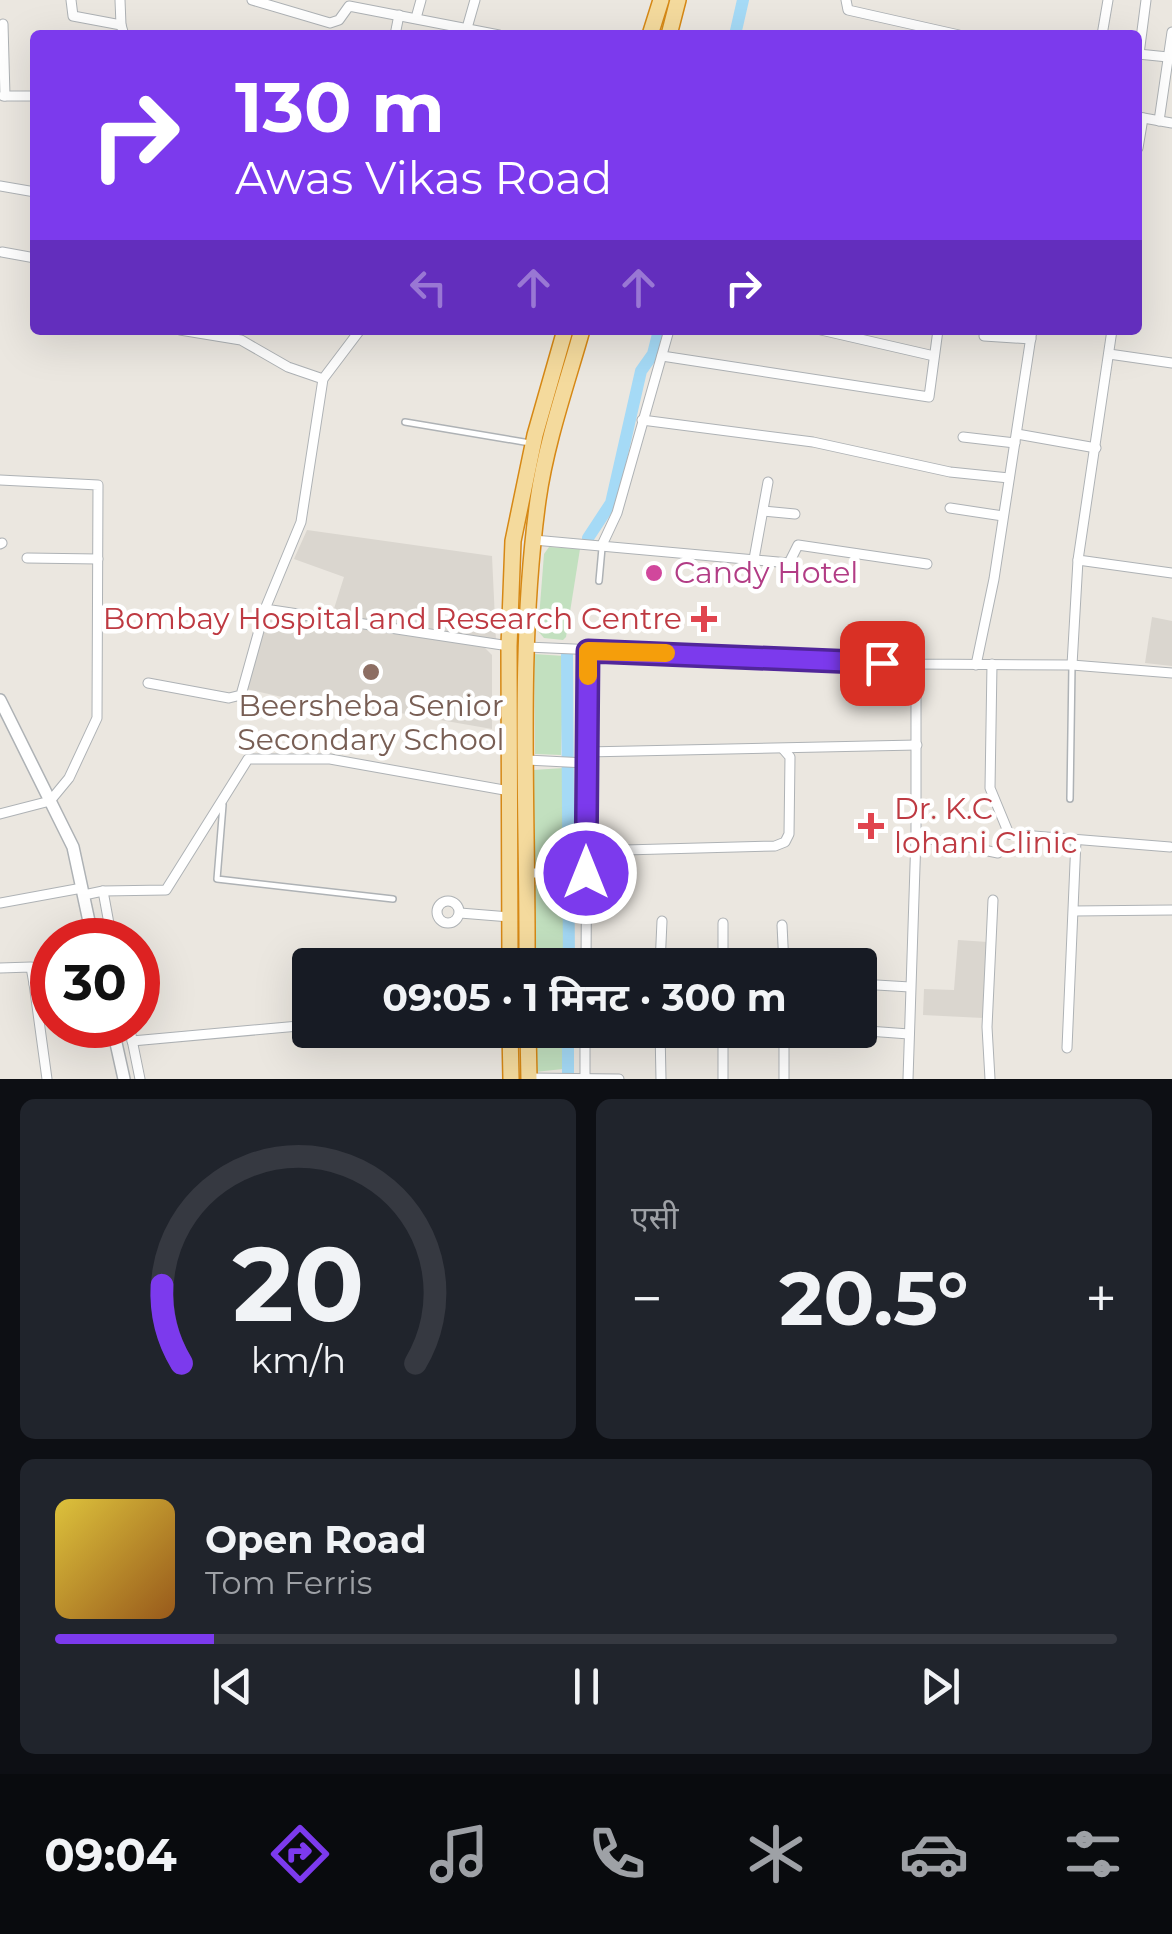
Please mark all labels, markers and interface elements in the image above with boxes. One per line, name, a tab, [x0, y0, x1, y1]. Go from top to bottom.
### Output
text: 130 m	[235, 64, 445, 150]
icon: right	[70, 70, 200, 200]
text: Awas Vikas Road	[235, 150, 612, 205]
icon: left	[401, 260, 456, 315]
icon: ahead	[506, 260, 561, 315]
icon: ahead	[611, 260, 666, 315]
icon: right	[716, 260, 771, 315]
place label: Candy Hotel	[674, 554, 858, 591]
marker: Candy Hotel	[643, 562, 665, 584]
place label: Bombay Hospital and Research Centre	[103, 600, 682, 637]
marker: Bombay Hospital and Research Centre	[691, 606, 717, 632]
pin	[840, 621, 925, 706]
icon: arrive	[855, 636, 910, 691]
marker: Beersheba Senior Secondary School	[360, 661, 382, 683]
place label: Beersheba Senior Secondary School	[237, 687, 505, 758]
place label: Dr. K.C lohani Clinic	[894, 790, 1078, 861]
marker: Dr. K.C lohani Clinic	[858, 813, 884, 839]
position arrow	[534, 821, 638, 925]
speed limit sign: 30	[30, 918, 160, 1048]
text: 09:05 · 1 मिनट · 300 m	[382, 974, 787, 1021]
text: एसी	[631, 1198, 679, 1237]
text: 20	[232, 1220, 364, 1347]
text: 20.5°	[779, 1252, 969, 1344]
text: −	[631, 1265, 663, 1332]
text: +	[1085, 1265, 1117, 1332]
text: km/h	[250, 1338, 346, 1382]
text: Open Road	[205, 1516, 427, 1563]
text: Tom Ferris	[205, 1563, 372, 1602]
icon: previous	[205, 1659, 260, 1714]
icon: pause	[559, 1659, 614, 1714]
icon: next	[913, 1659, 968, 1714]
icon: directions	[265, 1819, 335, 1889]
icon: music	[424, 1819, 494, 1889]
icon: phone	[582, 1819, 652, 1889]
icon: climate	[741, 1819, 811, 1889]
icon: car	[899, 1819, 969, 1889]
icon: filters	[1058, 1819, 1128, 1889]
text: 09:04	[44, 1827, 177, 1882]

